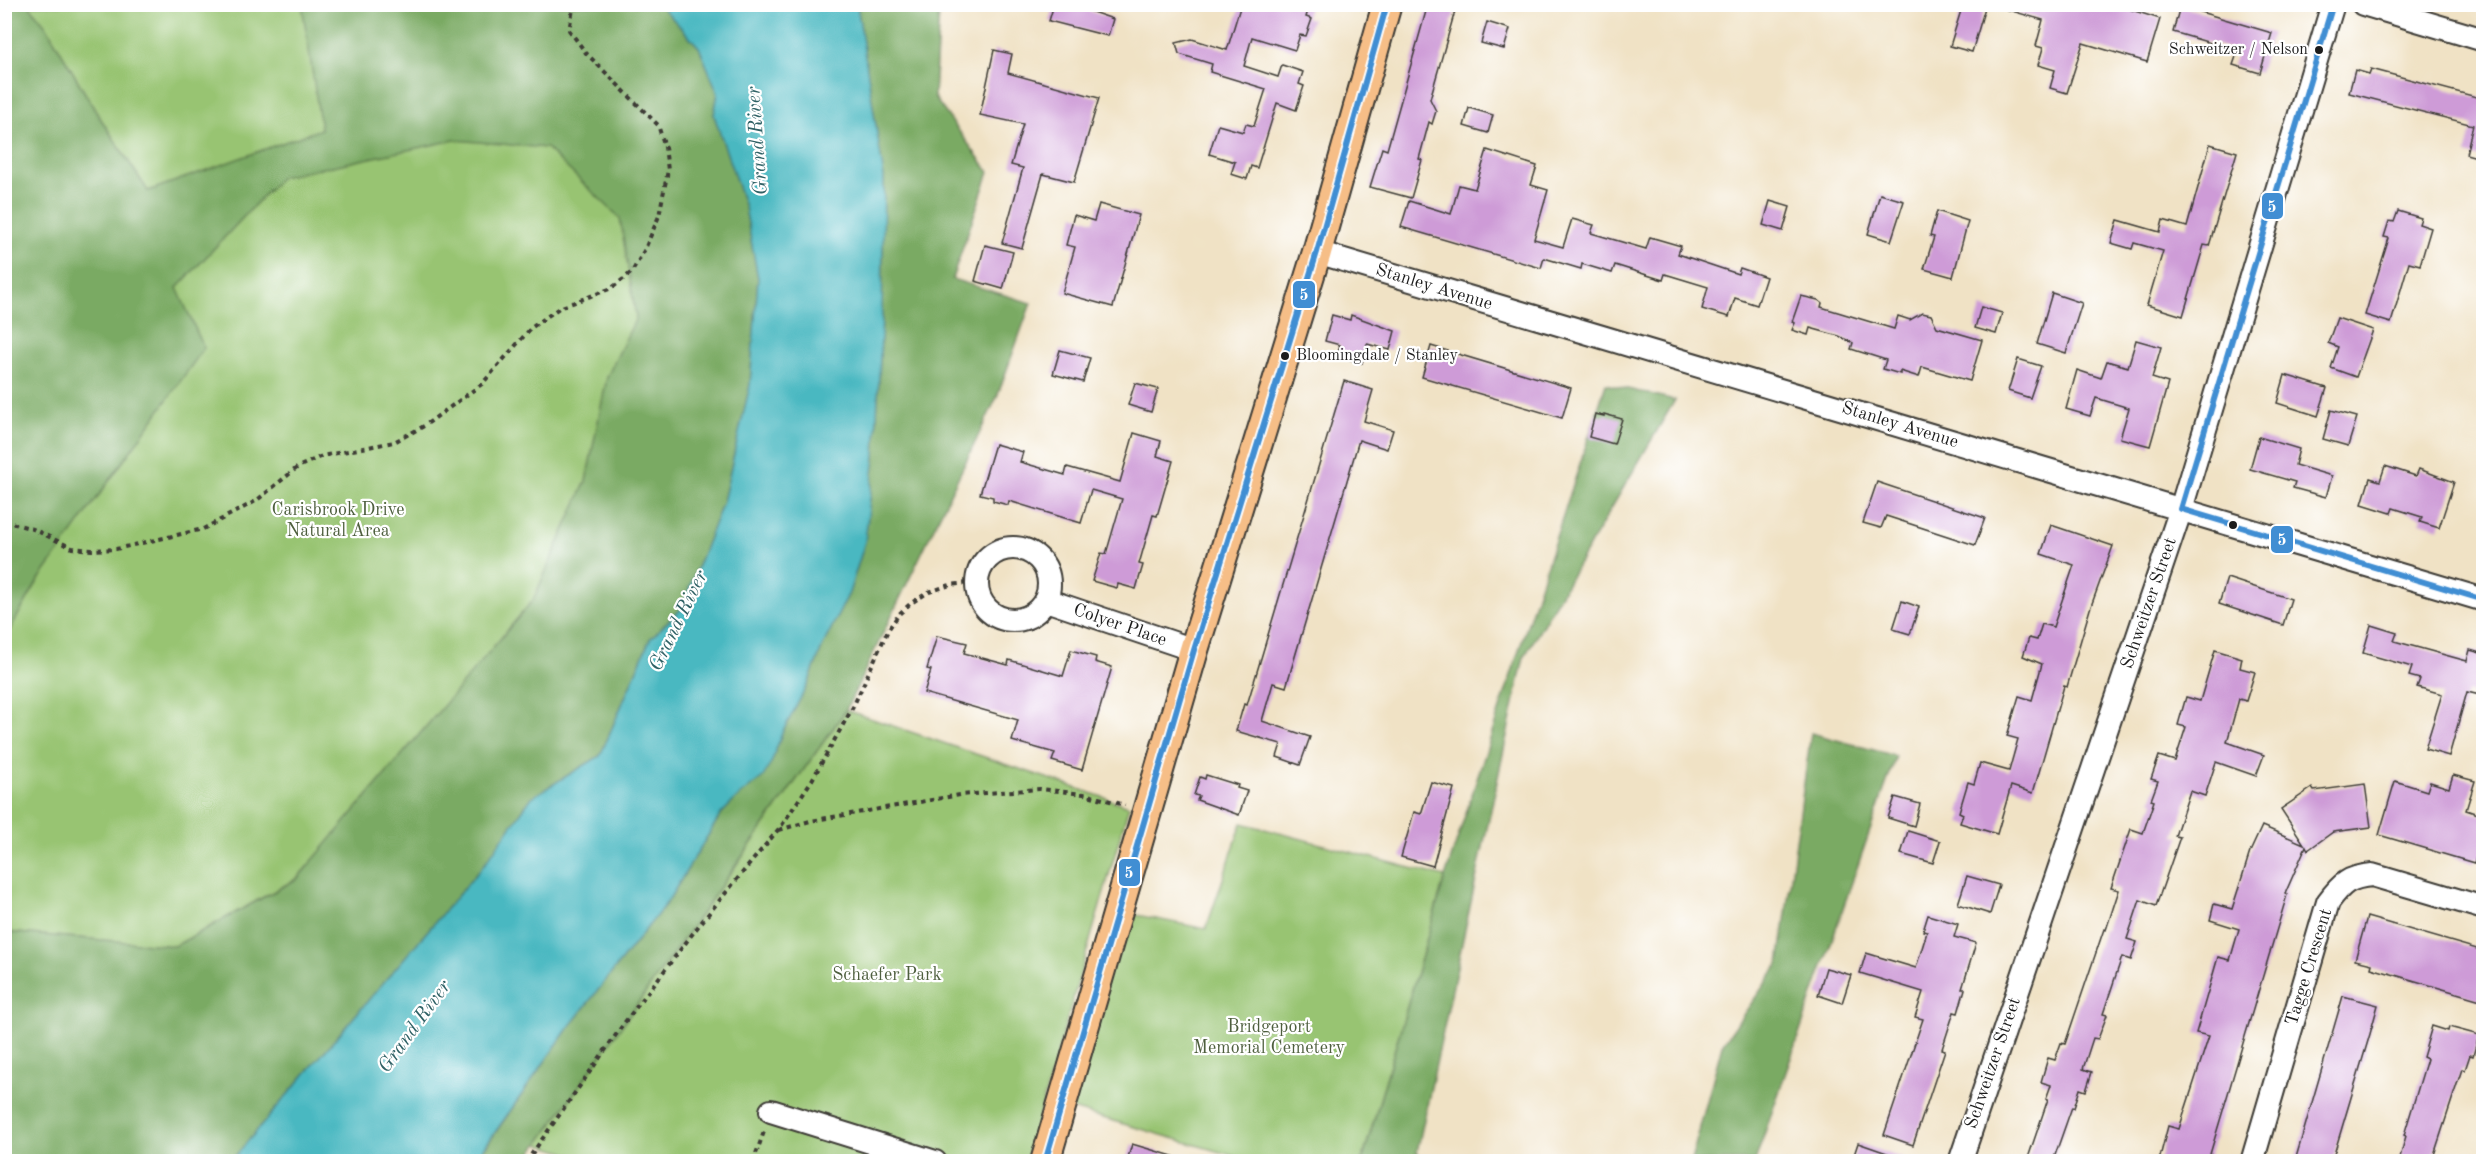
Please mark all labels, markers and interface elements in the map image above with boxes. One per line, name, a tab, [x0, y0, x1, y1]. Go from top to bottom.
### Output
place label: Schweitzer / Nelson	[2169, 42, 2308, 58]
marker: Schweitzer / Nelson	[2313, 44, 2325, 56]
water label: Grand River	[744, 86, 772, 196]
line badge: 5	[2261, 192, 2284, 220]
text: 5	[2267, 200, 2277, 216]
street label: Stanley Avenue	[1374, 261, 1494, 313]
line badge: 5	[1292, 280, 1316, 309]
text: 5	[1299, 288, 1309, 304]
place label: Bloomingdale / Stanley	[1296, 348, 1458, 364]
marker: Bloomingdale / Stanley	[1279, 350, 1291, 362]
street label: Stanley Avenue	[1840, 399, 1960, 451]
park label: Carisbrook Drive Natural Area	[271, 501, 405, 540]
unlabelled marker	[2227, 519, 2239, 531]
line badge: 5	[2270, 525, 2294, 554]
text: 5	[2277, 533, 2287, 549]
street label: Schweitzer Street	[2118, 535, 2180, 671]
water label: Grand River	[646, 567, 712, 674]
street label: Colyer Place	[1071, 601, 1169, 649]
line badge: 5	[1118, 858, 1141, 887]
text: 5	[1124, 866, 1134, 882]
street label: Tagge Crescent	[2283, 906, 2335, 1028]
park label: Schaefer Park	[832, 966, 942, 984]
water label: Grand River	[375, 977, 455, 1077]
street label: Schweitzer Street	[1962, 995, 2024, 1131]
park label: Bridgeport Memorial Cemetery	[1193, 1018, 1345, 1057]

